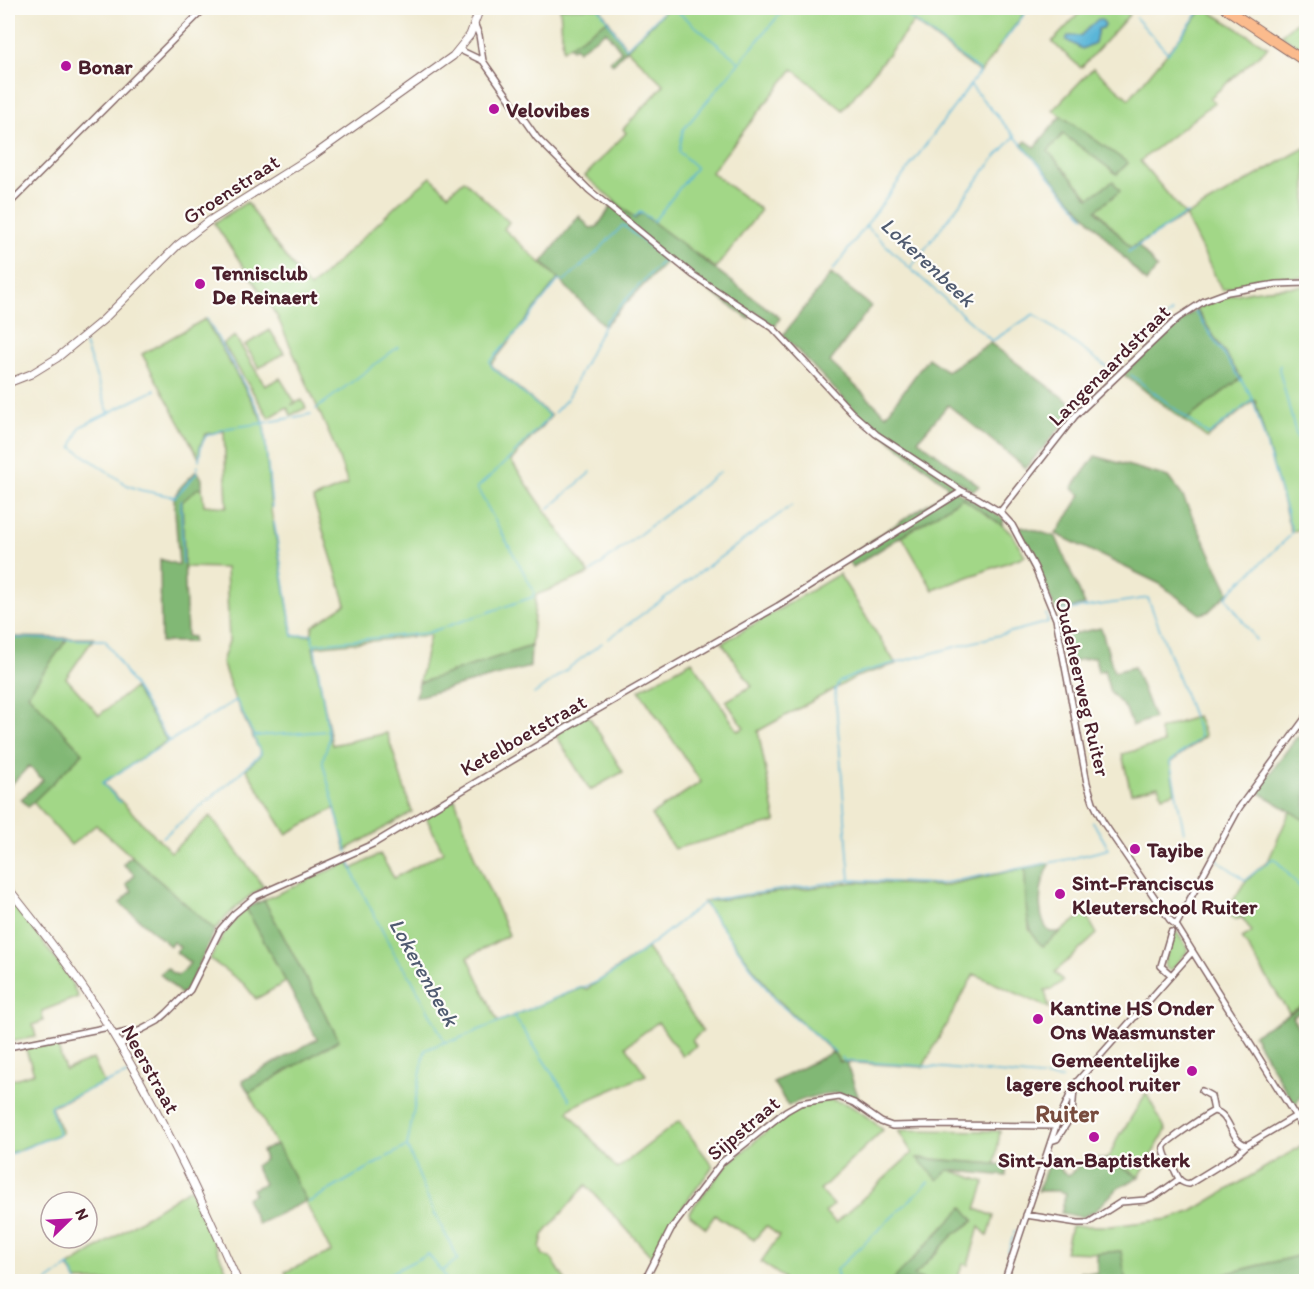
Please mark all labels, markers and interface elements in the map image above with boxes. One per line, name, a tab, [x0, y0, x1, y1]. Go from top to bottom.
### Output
place label: Bonar	[78, 54, 134, 79]
marker: Bonar	[59, 59, 73, 73]
place label: Velovibes	[506, 97, 590, 122]
marker: Velovibes	[487, 102, 501, 116]
street label: Groenstraat	[178, 149, 284, 229]
water label: Lokerenbeek	[875, 211, 982, 314]
place label: Tennisclub De Reinaert	[211, 260, 318, 309]
marker: Tennisclub De Reinaert	[193, 277, 207, 291]
street label: Langenaardstraat	[1043, 299, 1175, 431]
street label: Oudeheerweg Ruiter	[1050, 595, 1116, 780]
street label: Ketelboetstraat	[456, 689, 591, 781]
place label: Tayibe	[1146, 837, 1204, 863]
marker: Tayibe	[1128, 842, 1142, 856]
place label: Sint-Franciscus Kleuterschool Ruiter	[1072, 870, 1258, 919]
marker: Sint-Franciscus Kleuterschool Ruiter	[1053, 887, 1067, 901]
water label: Lokerenbeek	[383, 913, 466, 1032]
place label: Kantine HS Onder Ons Waasmunster	[1050, 995, 1216, 1044]
marker: Kantine HS Onder Ons Waasmunster	[1031, 1012, 1045, 1026]
street label: Neerstraat	[116, 1020, 186, 1118]
place label: Gemeentelijke lagere school ruiter	[1006, 1047, 1181, 1097]
marker: Gemeentelijke lagere school ruiter	[1185, 1064, 1199, 1078]
street label: Sijpstraat	[702, 1090, 784, 1166]
district label: Ruiter	[1035, 1099, 1100, 1128]
marker: Sint-Jan-Baptistkerk	[1087, 1130, 1101, 1144]
place label: Sint-Jan-Baptistkerk	[998, 1147, 1191, 1173]
north arrow	[39, 1190, 99, 1250]
text: N	[71, 1205, 93, 1223]

